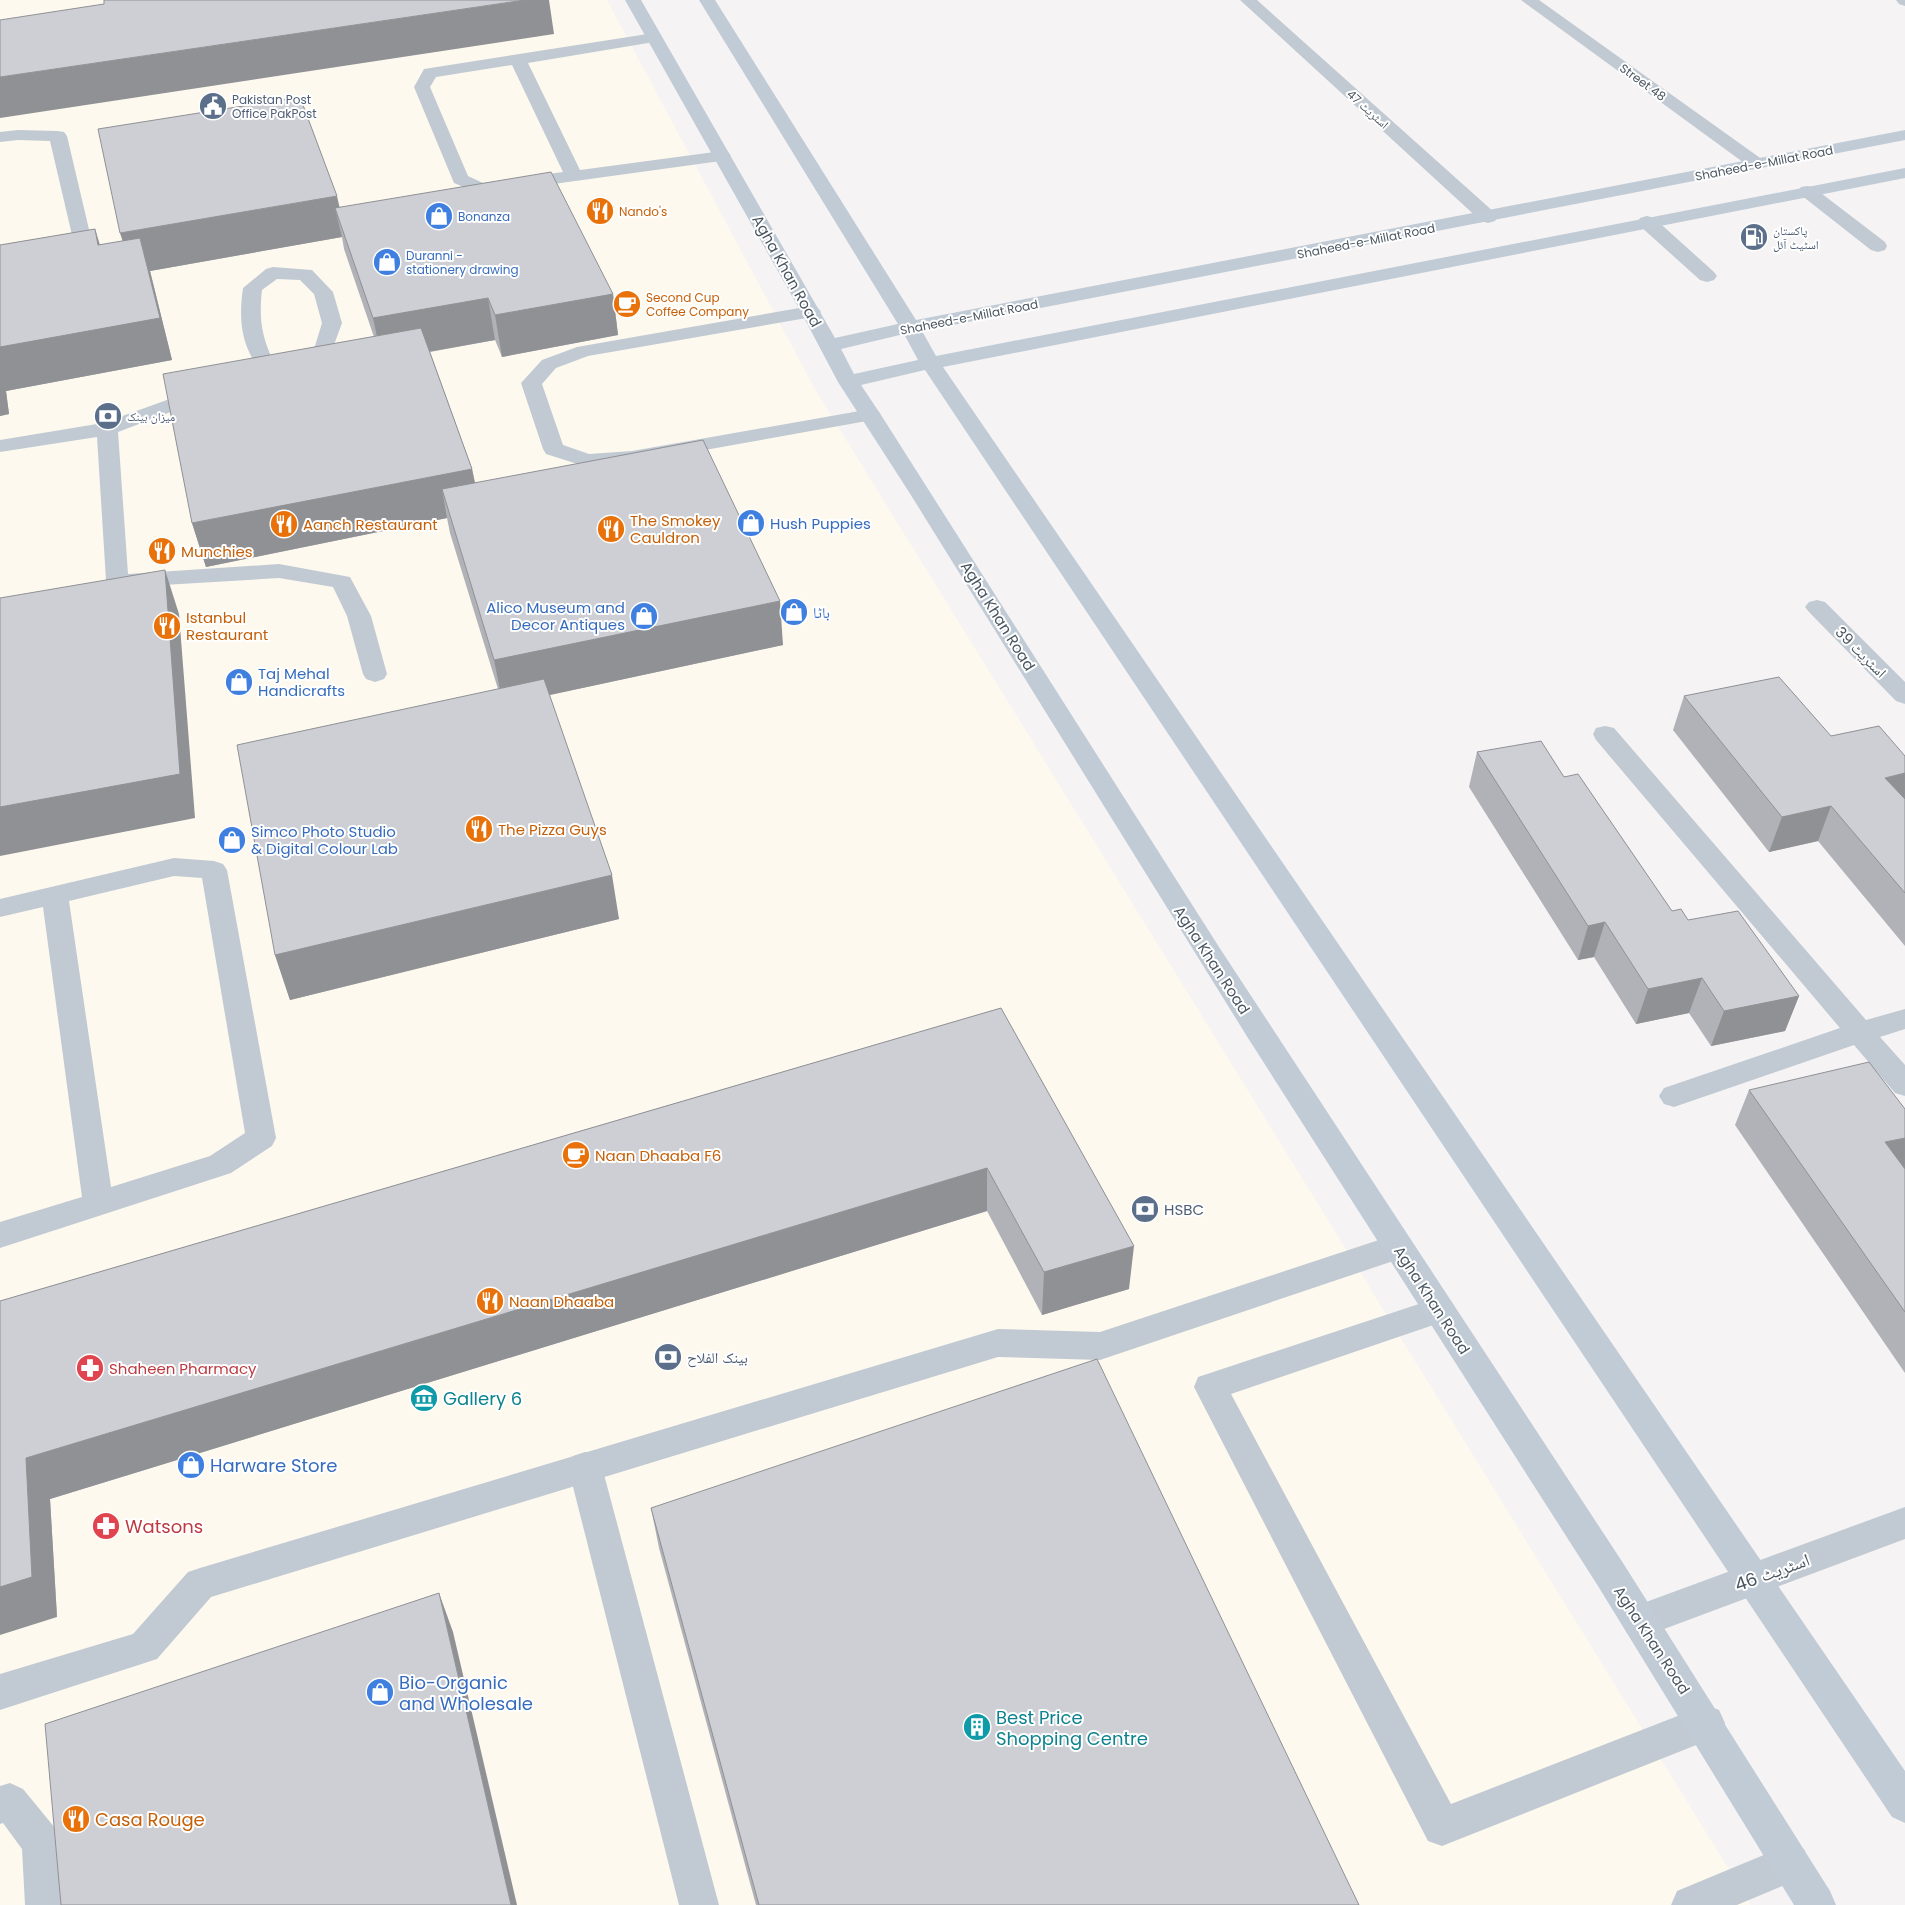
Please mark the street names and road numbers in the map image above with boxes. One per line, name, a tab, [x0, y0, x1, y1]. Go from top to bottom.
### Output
street label: Street 48	[1616, 59, 1670, 105]
street label: اسٹریٹ 47	[1343, 86, 1393, 133]
street label: Shaheed-e-Millat Road	[1694, 141, 1834, 185]
street label: Agha Khan Road	[747, 211, 827, 331]
street label: Shaheed-e-Millat Road	[1296, 219, 1436, 263]
street label: Shaheed-e-Millat Road	[899, 295, 1039, 339]
street label: Agha Khan Road	[956, 557, 1040, 675]
street label: اسٹریٹ 39	[1831, 622, 1891, 682]
street label: Agha Khan Road	[1169, 902, 1255, 1018]
street label: Agha Khan Road	[1389, 1242, 1475, 1358]
street label: اسٹریٹ 46	[1731, 1547, 1813, 1597]
street label: Agha Khan Road	[1609, 1582, 1695, 1698]

